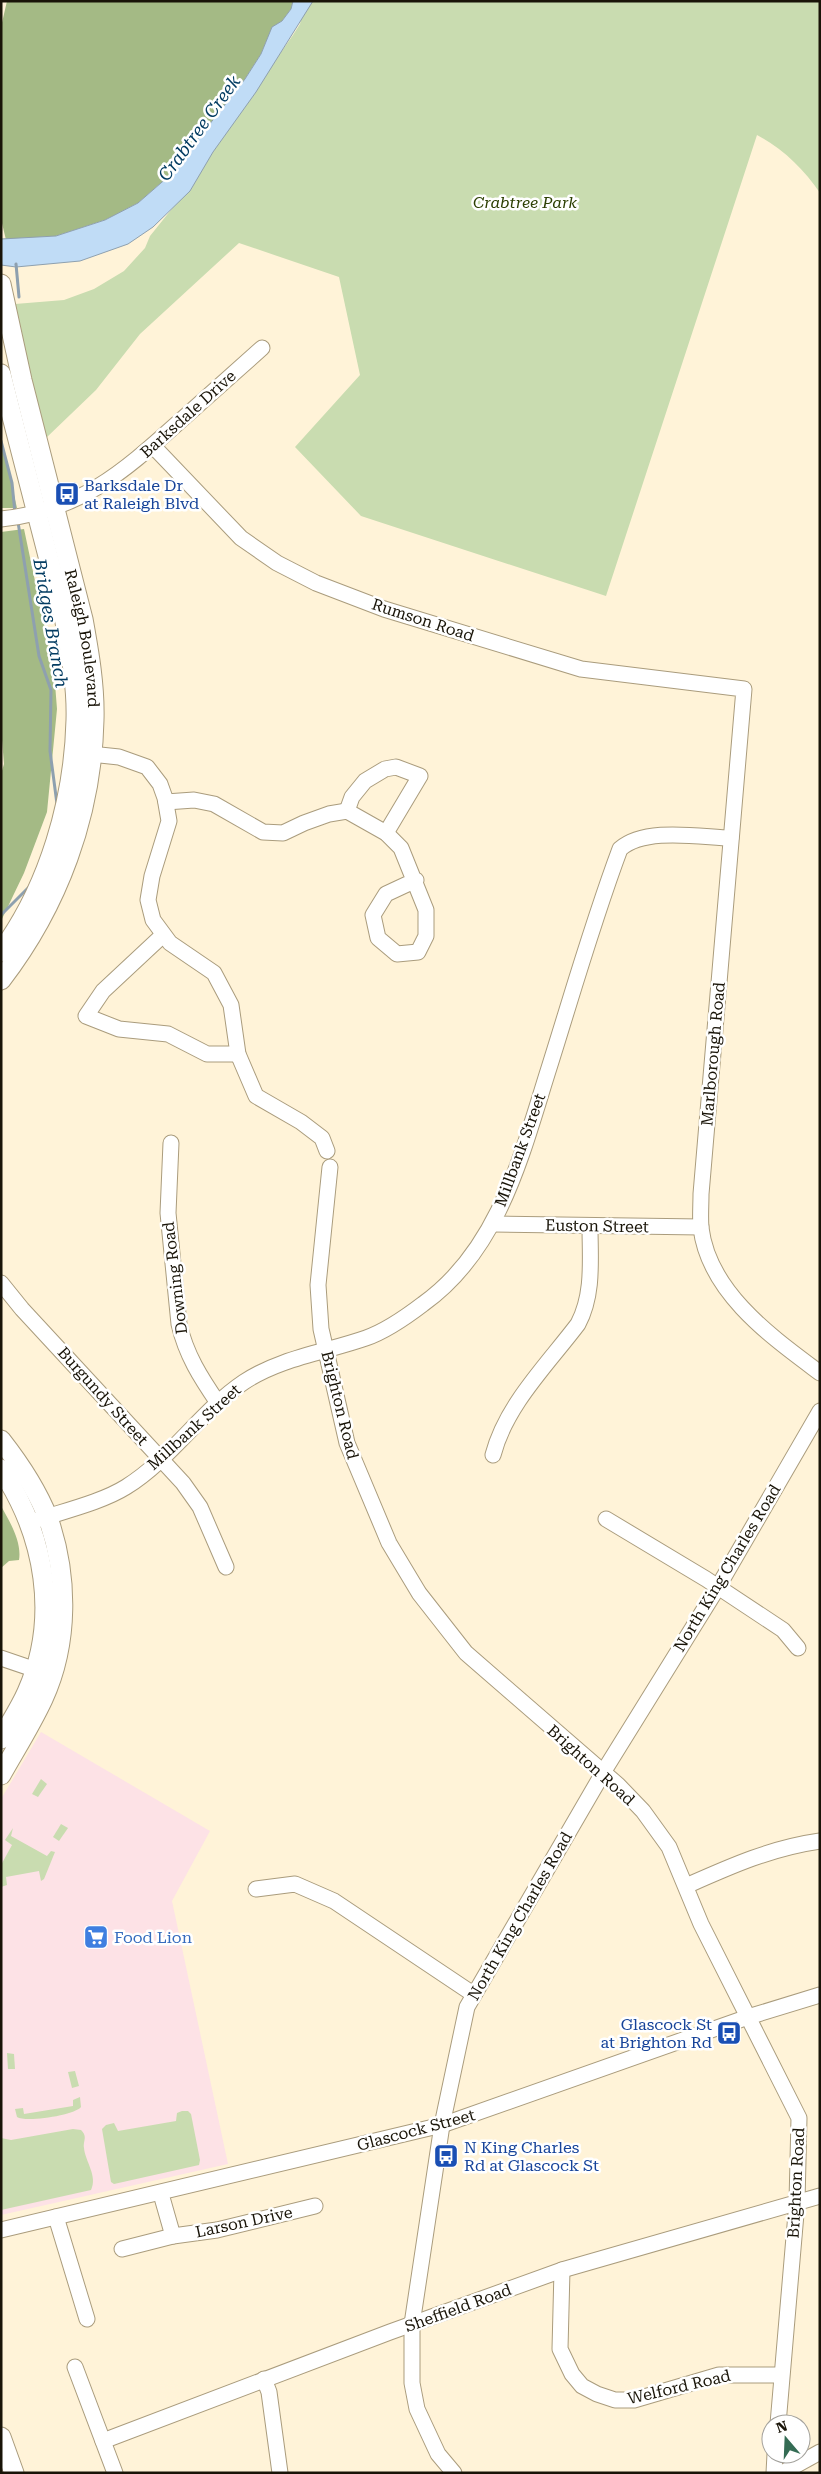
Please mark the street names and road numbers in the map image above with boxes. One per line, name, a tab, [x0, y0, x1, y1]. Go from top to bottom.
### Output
street label: Barksdale Drive	[136, 366, 240, 462]
street label: Raleigh Boulevard	[61, 567, 104, 708]
street label: Rumson Road	[369, 595, 477, 645]
street label: Marlborough Road	[697, 981, 729, 1127]
street label: Millbank Street	[491, 1091, 549, 1209]
street label: Euston Street	[545, 1216, 649, 1236]
street label: Downing Road	[159, 1221, 191, 1335]
street label: Burgundy Street	[54, 1343, 152, 1449]
street label: Brighton Road	[317, 1349, 363, 1461]
street label: Millbank Street	[143, 1380, 245, 1474]
street label: North King Charles Road	[670, 1481, 784, 1655]
street label: Brighton Road	[543, 1721, 639, 1809]
street label: North King Charles Road	[464, 1828, 576, 2004]
street label: Glascock Street	[355, 2105, 477, 2155]
street label: Brighton Road	[784, 2127, 808, 2239]
street label: Larson Drive	[194, 2202, 295, 2242]
street label: Sheffield Road	[402, 2280, 514, 2336]
street label: Welford Road	[626, 2366, 732, 2408]

